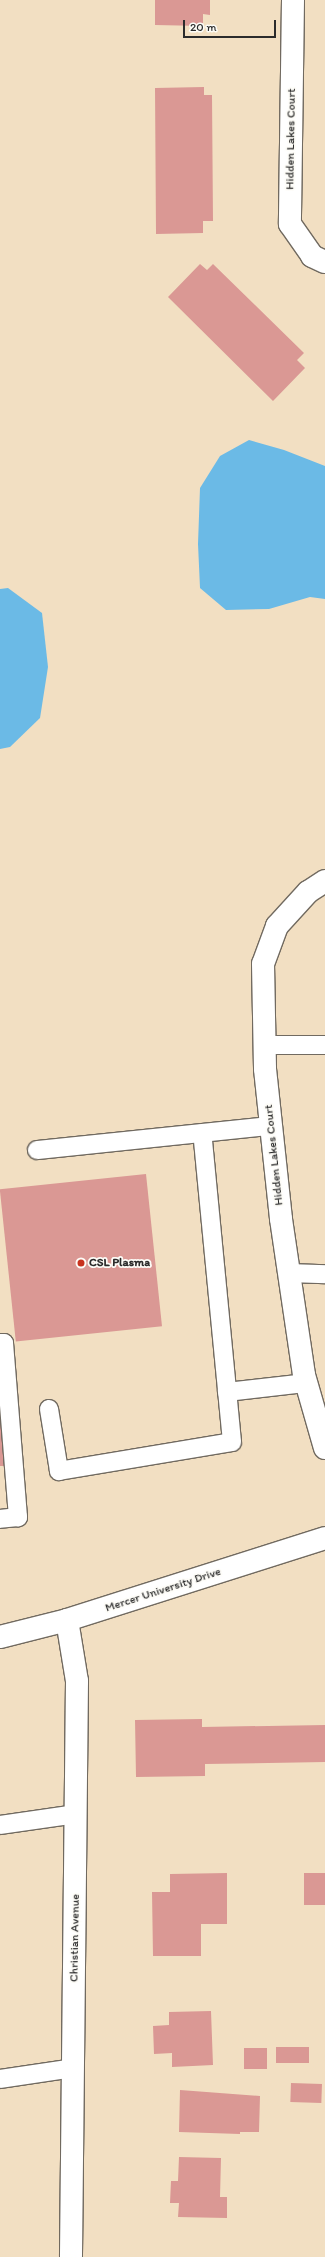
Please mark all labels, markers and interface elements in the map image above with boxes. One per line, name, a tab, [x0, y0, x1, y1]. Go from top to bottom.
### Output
scale bar	[185, 12, 278, 38]
text: 20 m	[190, 20, 217, 34]
street label: Hidden Lakes Court	[283, 88, 299, 190]
street label: Hidden Lakes Court	[262, 1104, 286, 1206]
place label: CSL Plasma	[89, 1256, 150, 1270]
marker: CSL Plasma	[76, 1258, 86, 1268]
street label: Mercer University Drive	[103, 1565, 223, 1615]
street label: Christian Avenue	[67, 1894, 83, 1982]

